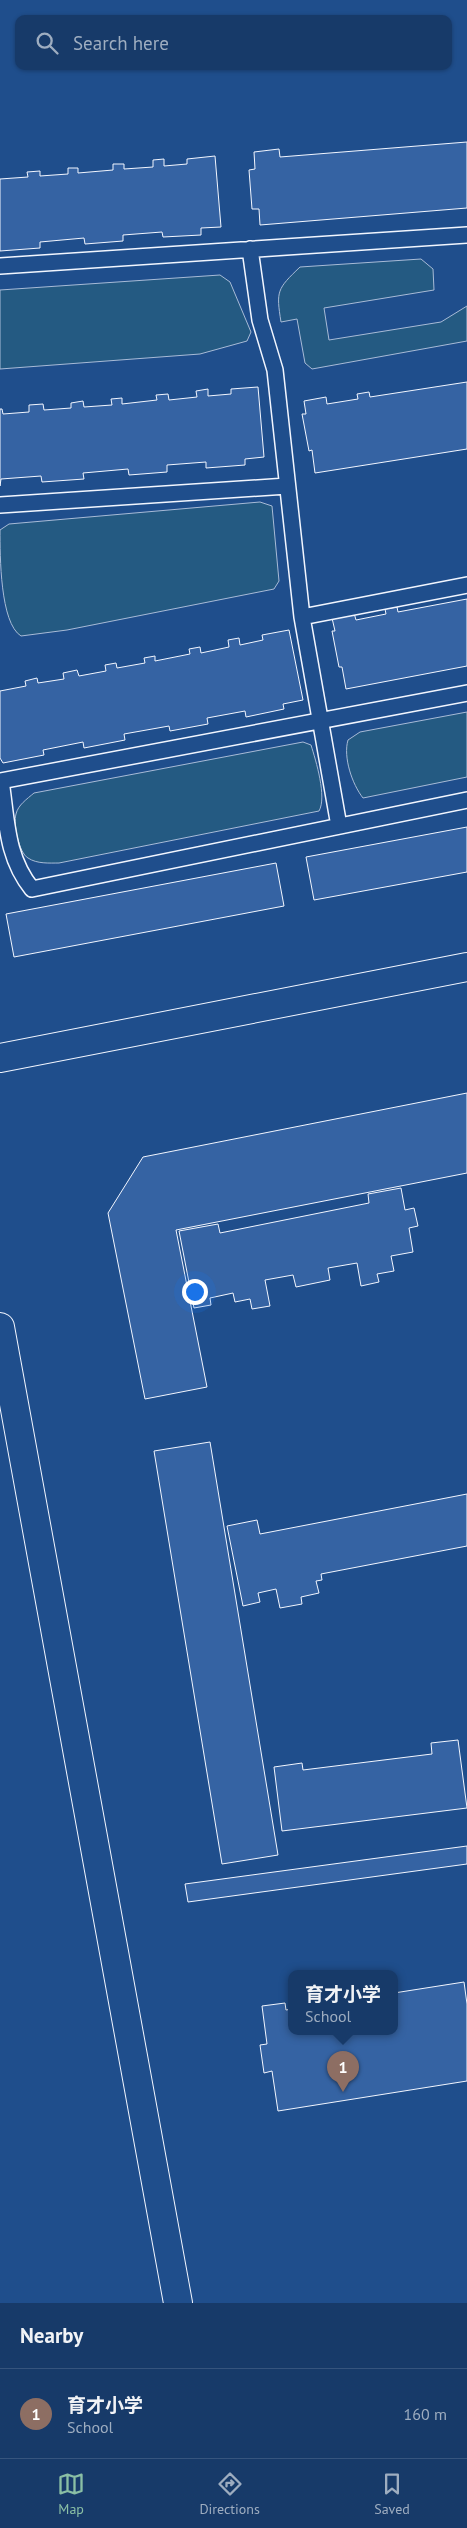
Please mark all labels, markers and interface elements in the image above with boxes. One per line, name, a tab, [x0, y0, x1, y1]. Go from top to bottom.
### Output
search box	[15, 15, 452, 70]
icon: search	[33, 29, 61, 57]
text: Search here	[73, 31, 169, 55]
your location	[182, 1279, 208, 1305]
popup	[288, 1970, 398, 2035]
text: 育才小学	[305, 1982, 381, 2006]
text: School	[305, 2006, 351, 2026]
pin: 1	[327, 2051, 359, 2092]
text: Nearby	[20, 2322, 83, 2349]
text: 育才小学	[67, 2393, 143, 2417]
text: 1	[31, 2404, 41, 2424]
text: 160 m	[404, 2404, 447, 2424]
text: School	[67, 2417, 113, 2437]
tab: Map	[57, 2470, 85, 2518]
tab: Directions	[199, 2470, 260, 2518]
tab: Saved	[374, 2470, 410, 2518]

